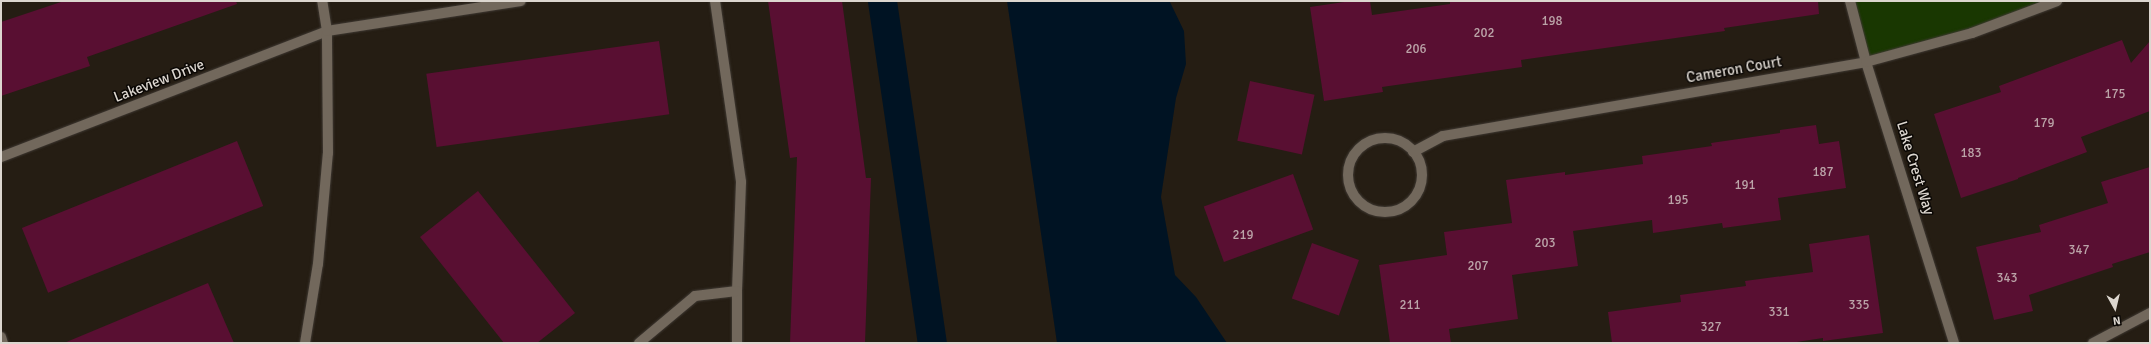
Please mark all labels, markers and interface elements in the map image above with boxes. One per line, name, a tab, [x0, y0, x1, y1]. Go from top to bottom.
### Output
house number: 198	[1541, 13, 1563, 29]
house number: 202	[1473, 25, 1495, 41]
house number: 206	[1405, 41, 1427, 57]
street label: Cameron Court	[1685, 53, 1783, 87]
street label: Lakeview Drive	[111, 55, 207, 107]
house number: 175	[2104, 86, 2126, 102]
house number: 179	[2033, 115, 2055, 131]
street label: Lake Crest Way	[1892, 119, 1938, 217]
house number: 183	[1960, 145, 1982, 161]
house number: 187	[1812, 164, 1834, 180]
house number: 191	[1734, 177, 1756, 193]
house number: 195	[1667, 192, 1689, 208]
house number: 219	[1232, 227, 1254, 243]
house number: 203	[1534, 235, 1556, 251]
house number: 347	[2068, 242, 2090, 258]
house number: 207	[1467, 258, 1489, 274]
house number: 343	[1996, 270, 2018, 286]
north arrow	[2095, 288, 2135, 328]
house number: 211	[1399, 297, 1421, 313]
house number: 335	[1848, 297, 1870, 313]
house number: 331	[1768, 304, 1790, 320]
text: N	[2112, 313, 2121, 327]
house number: 327	[1700, 319, 1722, 335]

